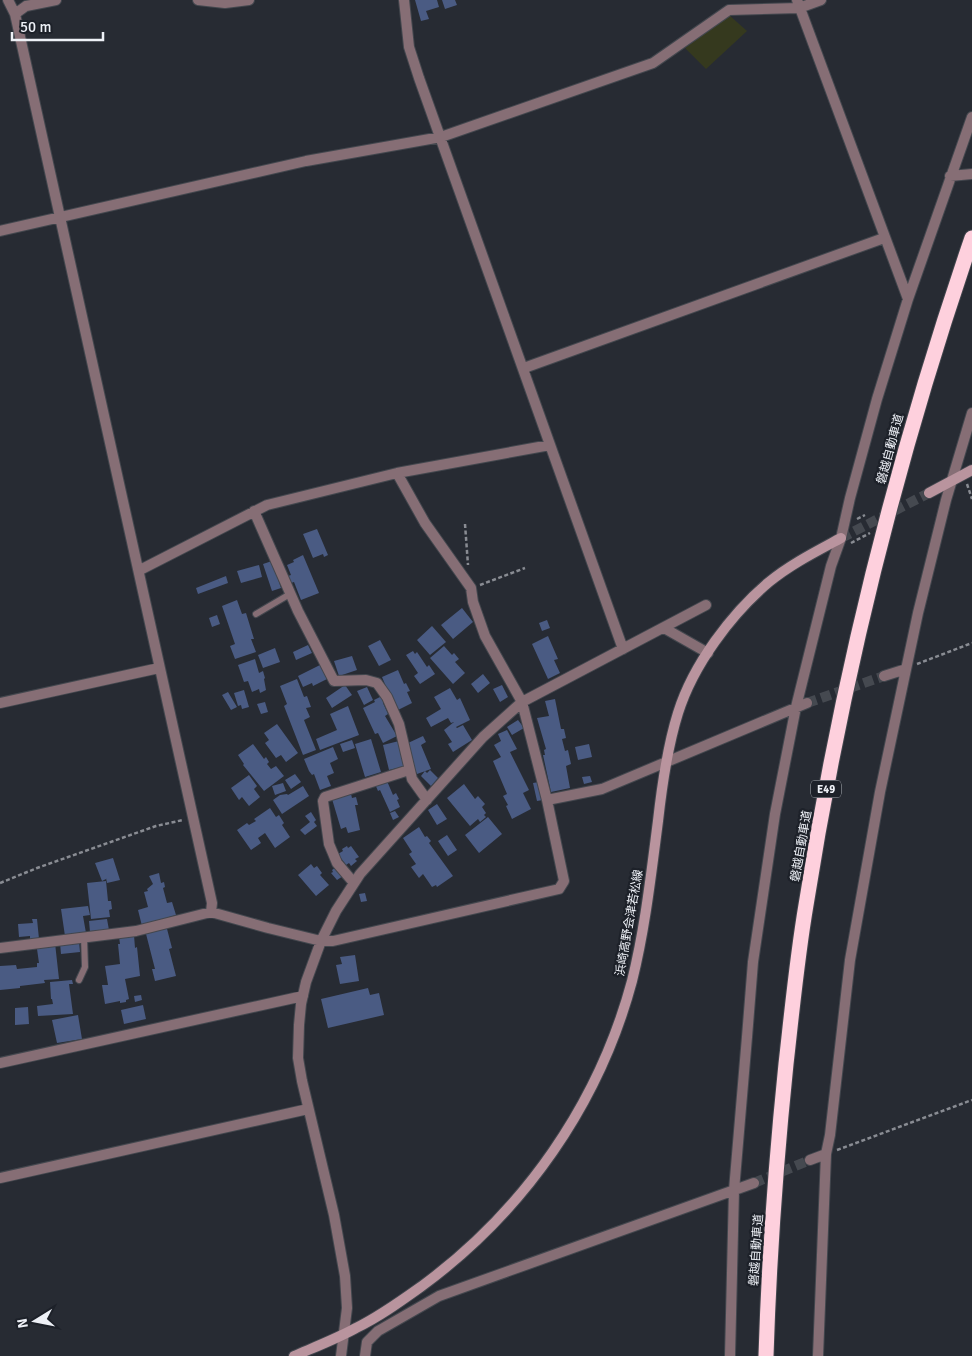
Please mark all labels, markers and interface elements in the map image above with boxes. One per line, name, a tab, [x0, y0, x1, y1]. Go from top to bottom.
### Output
scale bar	[12, 10, 104, 42]
text: 50 m	[20, 18, 51, 36]
street label: 磐越自動車道	[874, 412, 907, 486]
road number: E49	[811, 781, 841, 798]
street label: 磐越自動車道	[788, 809, 815, 883]
street label: 浜崎高野会津若松線	[613, 869, 646, 978]
street label: 磐越自動車道	[747, 1214, 766, 1286]
north arrow	[10, 1296, 60, 1346]
text: N	[13, 1317, 32, 1329]

